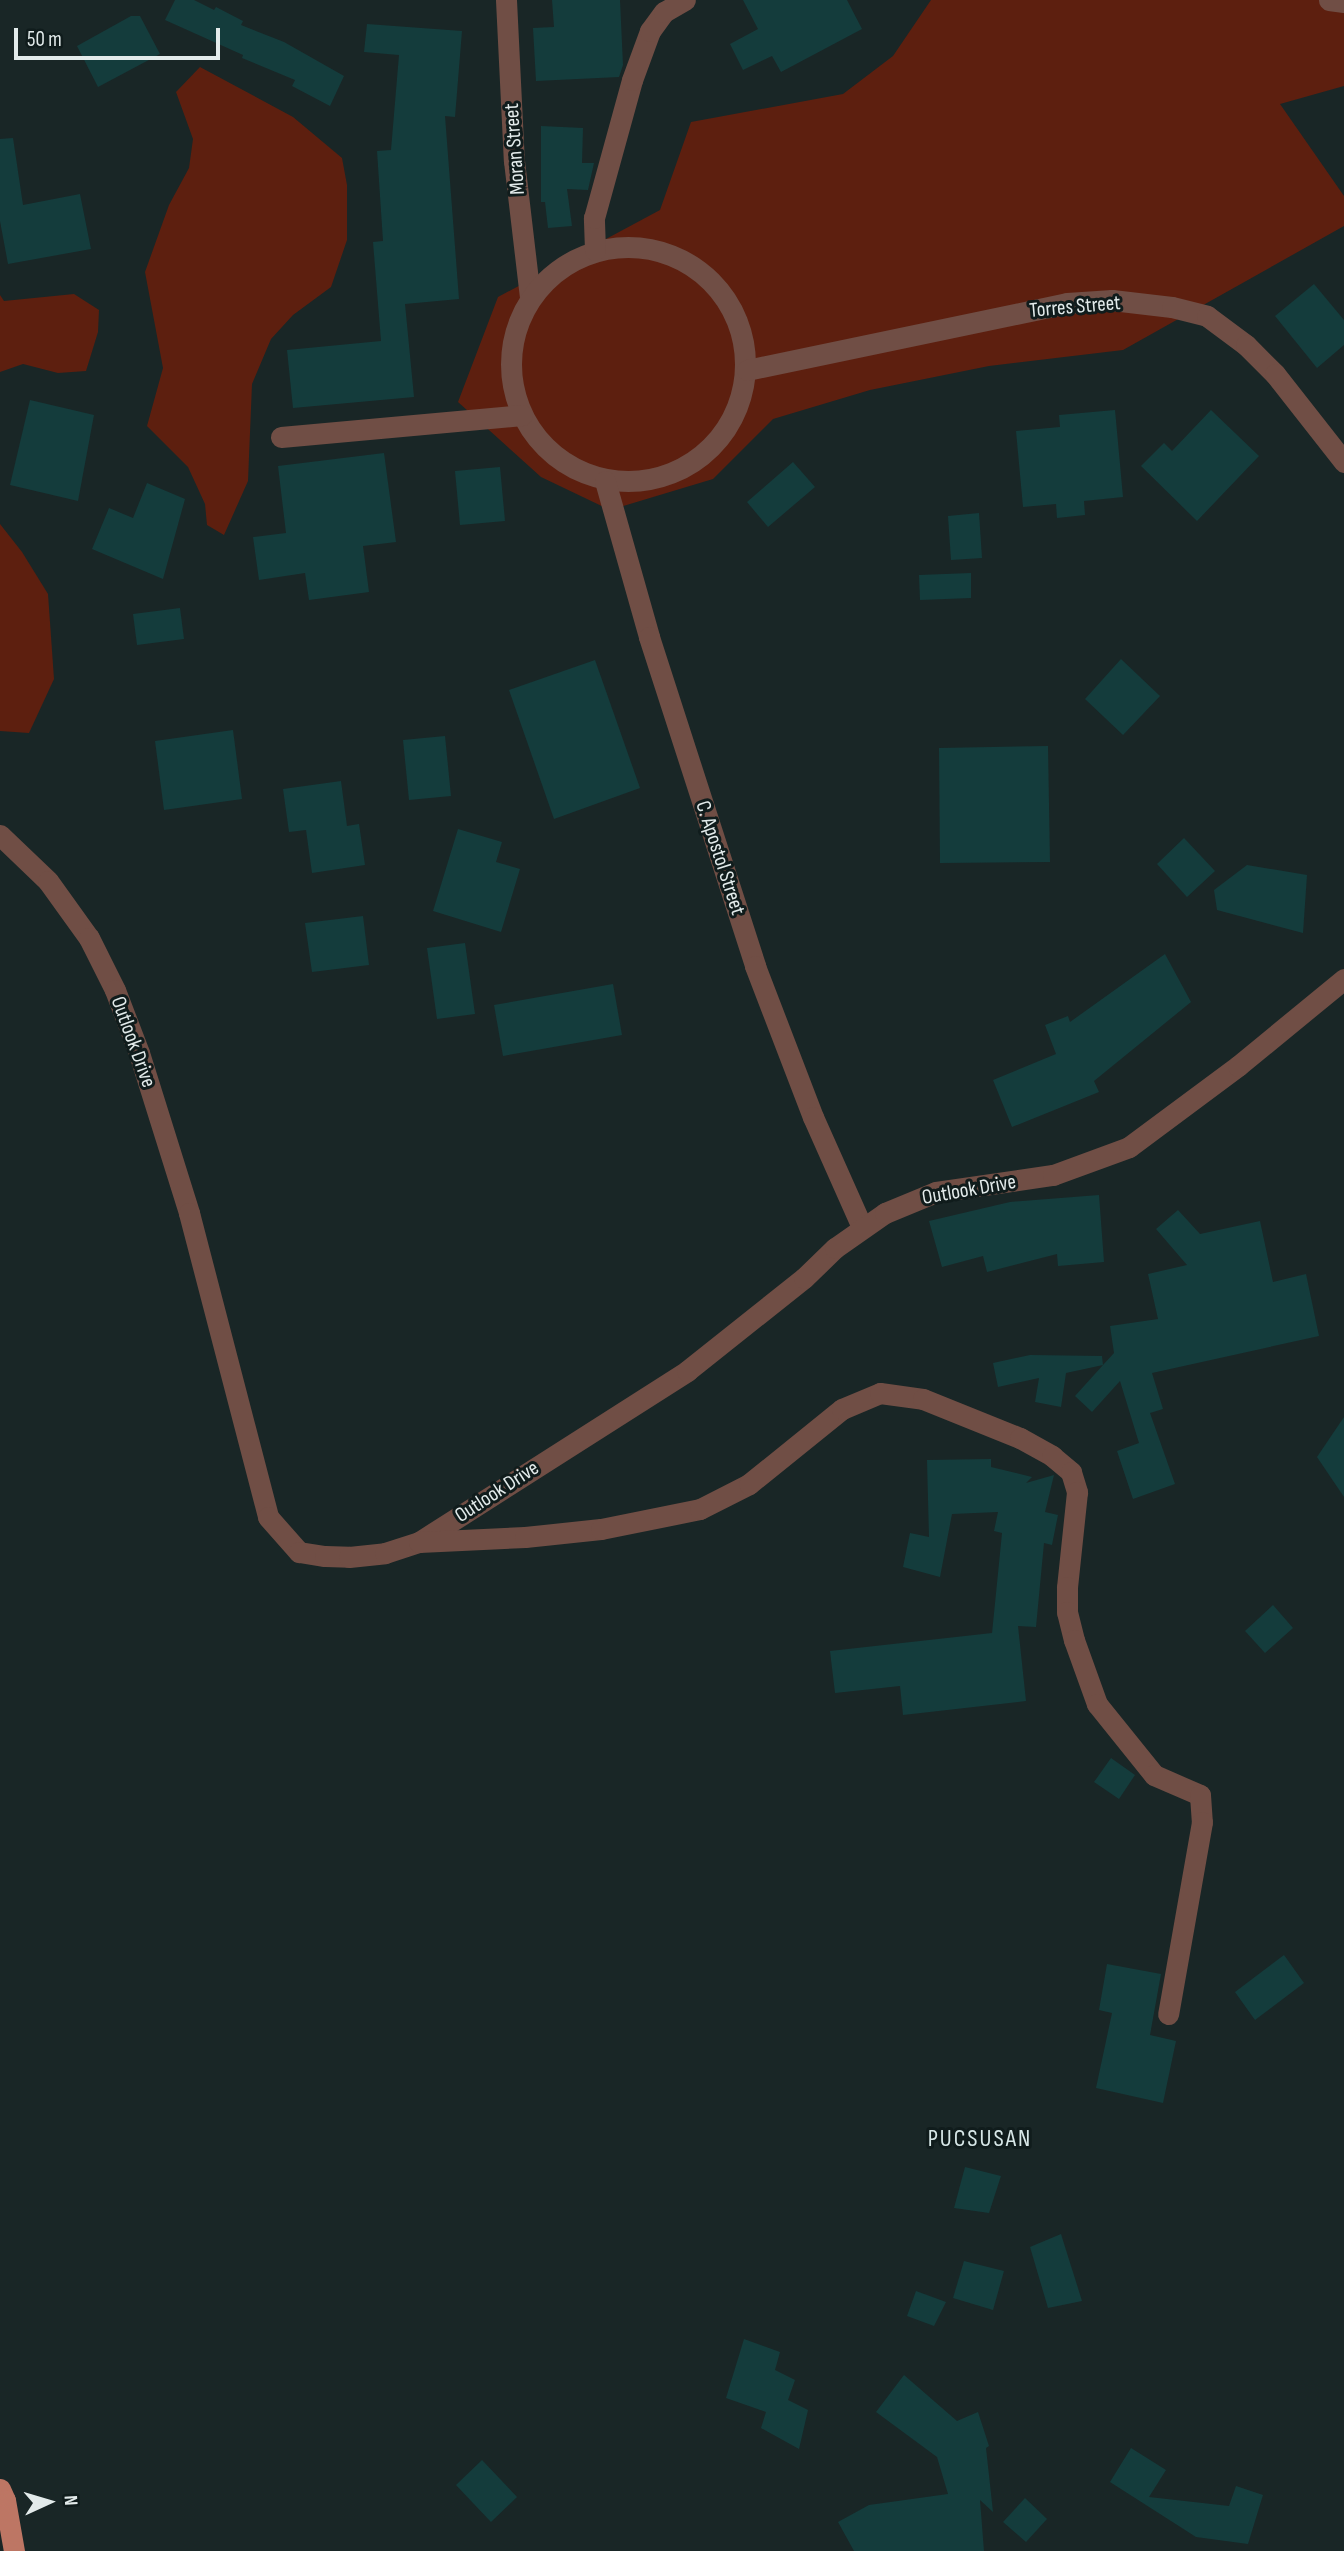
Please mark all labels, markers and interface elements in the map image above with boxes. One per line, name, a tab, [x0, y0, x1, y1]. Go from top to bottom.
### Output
scale bar	[18, 14, 224, 58]
text: 50 m	[27, 27, 62, 52]
street label: Moran Street	[499, 102, 531, 196]
street label: Torres Street	[1028, 290, 1122, 324]
street label: C. Apostol Street	[690, 798, 750, 918]
street label: Outlook Drive	[105, 993, 161, 1091]
street label: Outlook Drive	[920, 1169, 1018, 1211]
street label: Outlook Drive	[450, 1456, 544, 1528]
district label: PUCSUSAN	[929, 2125, 1031, 2153]
north arrow	[14, 2467, 84, 2537]
text: N	[59, 2495, 82, 2506]

